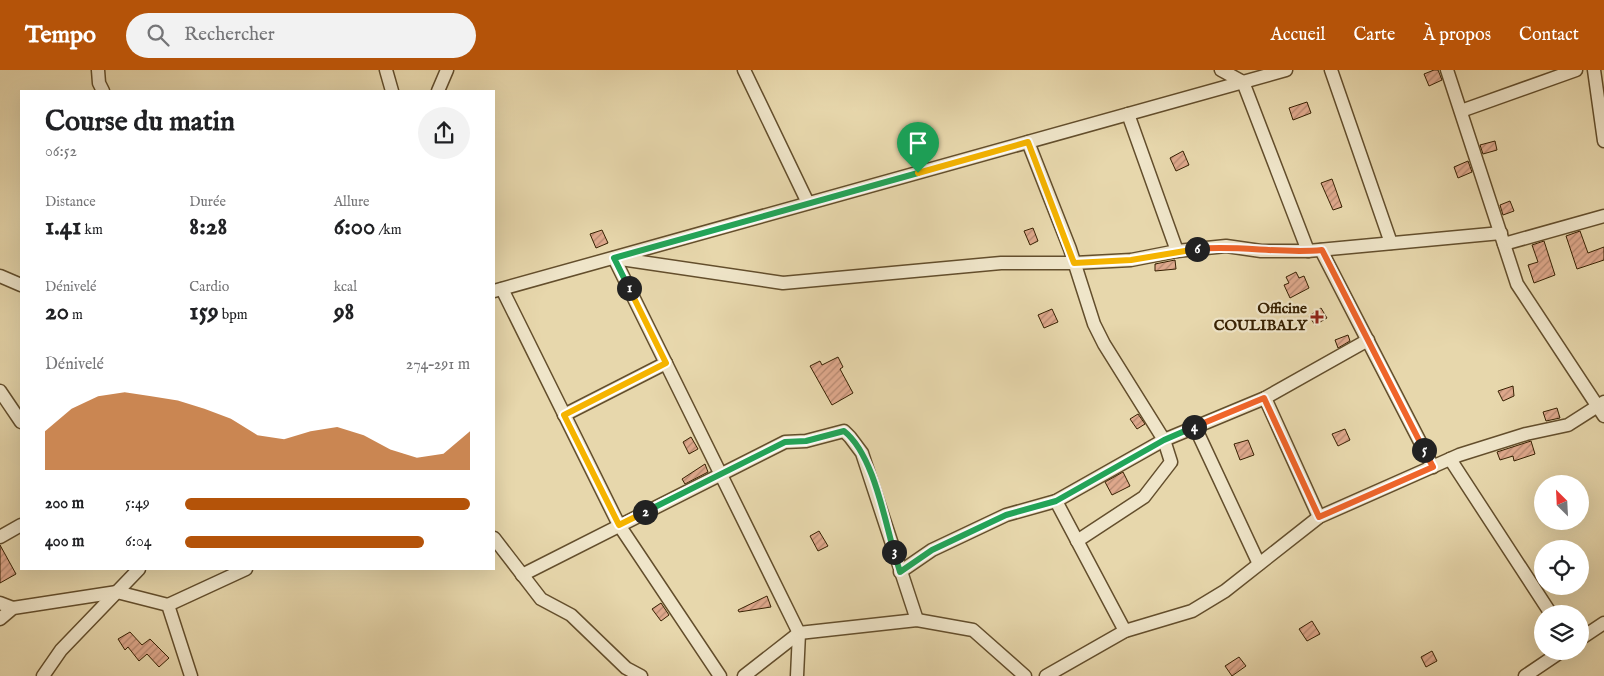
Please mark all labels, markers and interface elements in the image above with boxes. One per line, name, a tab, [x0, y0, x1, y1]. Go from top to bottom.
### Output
search box	[126, 13, 476, 58]
text: Tempo	[25, 20, 96, 51]
icon: search	[144, 21, 172, 49]
text: Rechercher	[184, 23, 275, 47]
text: Accueil	[1271, 24, 1326, 47]
text: Carte	[1354, 24, 1395, 47]
text: À propos	[1423, 24, 1491, 47]
text: Contact	[1519, 24, 1579, 47]
text: Course du matin	[45, 105, 235, 140]
button: share	[418, 107, 470, 159]
pin	[897, 122, 939, 173]
icon: arrive	[904, 129, 932, 157]
text: 06:52	[45, 142, 77, 162]
text: Distance	[45, 193, 96, 211]
text: Durée	[189, 193, 226, 211]
text: Allure	[334, 193, 370, 211]
text: 1.41	[45, 211, 81, 243]
text: 8:28	[189, 211, 227, 243]
text: 6:00	[334, 211, 375, 243]
text: km	[81, 221, 103, 239]
text: /km	[375, 221, 402, 239]
pin: 6	[1184, 236, 1210, 262]
text: 6	[1195, 240, 1200, 258]
pin: 1	[616, 276, 642, 300]
text: Dénivelé	[45, 278, 97, 296]
text: Cardio	[189, 278, 229, 296]
text: kcal	[334, 278, 357, 296]
text: 1	[627, 279, 632, 297]
text: 20	[45, 296, 69, 328]
text: 159	[189, 296, 219, 328]
text: 98	[334, 296, 354, 328]
place label: Officine COULIBALY	[1214, 299, 1309, 335]
text: m	[69, 306, 83, 324]
text: bpm	[219, 306, 248, 324]
marker: Officine COULIBALY	[1311, 311, 1323, 323]
text: Dénivelé	[45, 355, 104, 375]
text: 274–291 m	[406, 355, 470, 375]
pin: 4	[1182, 414, 1206, 440]
text: 4	[1191, 418, 1198, 436]
pin: 5	[1412, 438, 1436, 462]
text: 5	[1422, 441, 1427, 459]
north arrow	[1534, 475, 1589, 530]
map controls	[1534, 475, 1589, 660]
text: 200 m	[45, 494, 84, 514]
text: 5:49	[125, 494, 150, 514]
pin: 2	[632, 500, 658, 524]
text: 2	[642, 503, 649, 521]
text: 400 m	[45, 532, 84, 552]
text: 6:04	[125, 532, 152, 552]
pin: 3	[882, 540, 906, 564]
button: locate	[1534, 540, 1589, 595]
text: 3	[892, 543, 897, 561]
button: layers	[1534, 605, 1589, 660]

